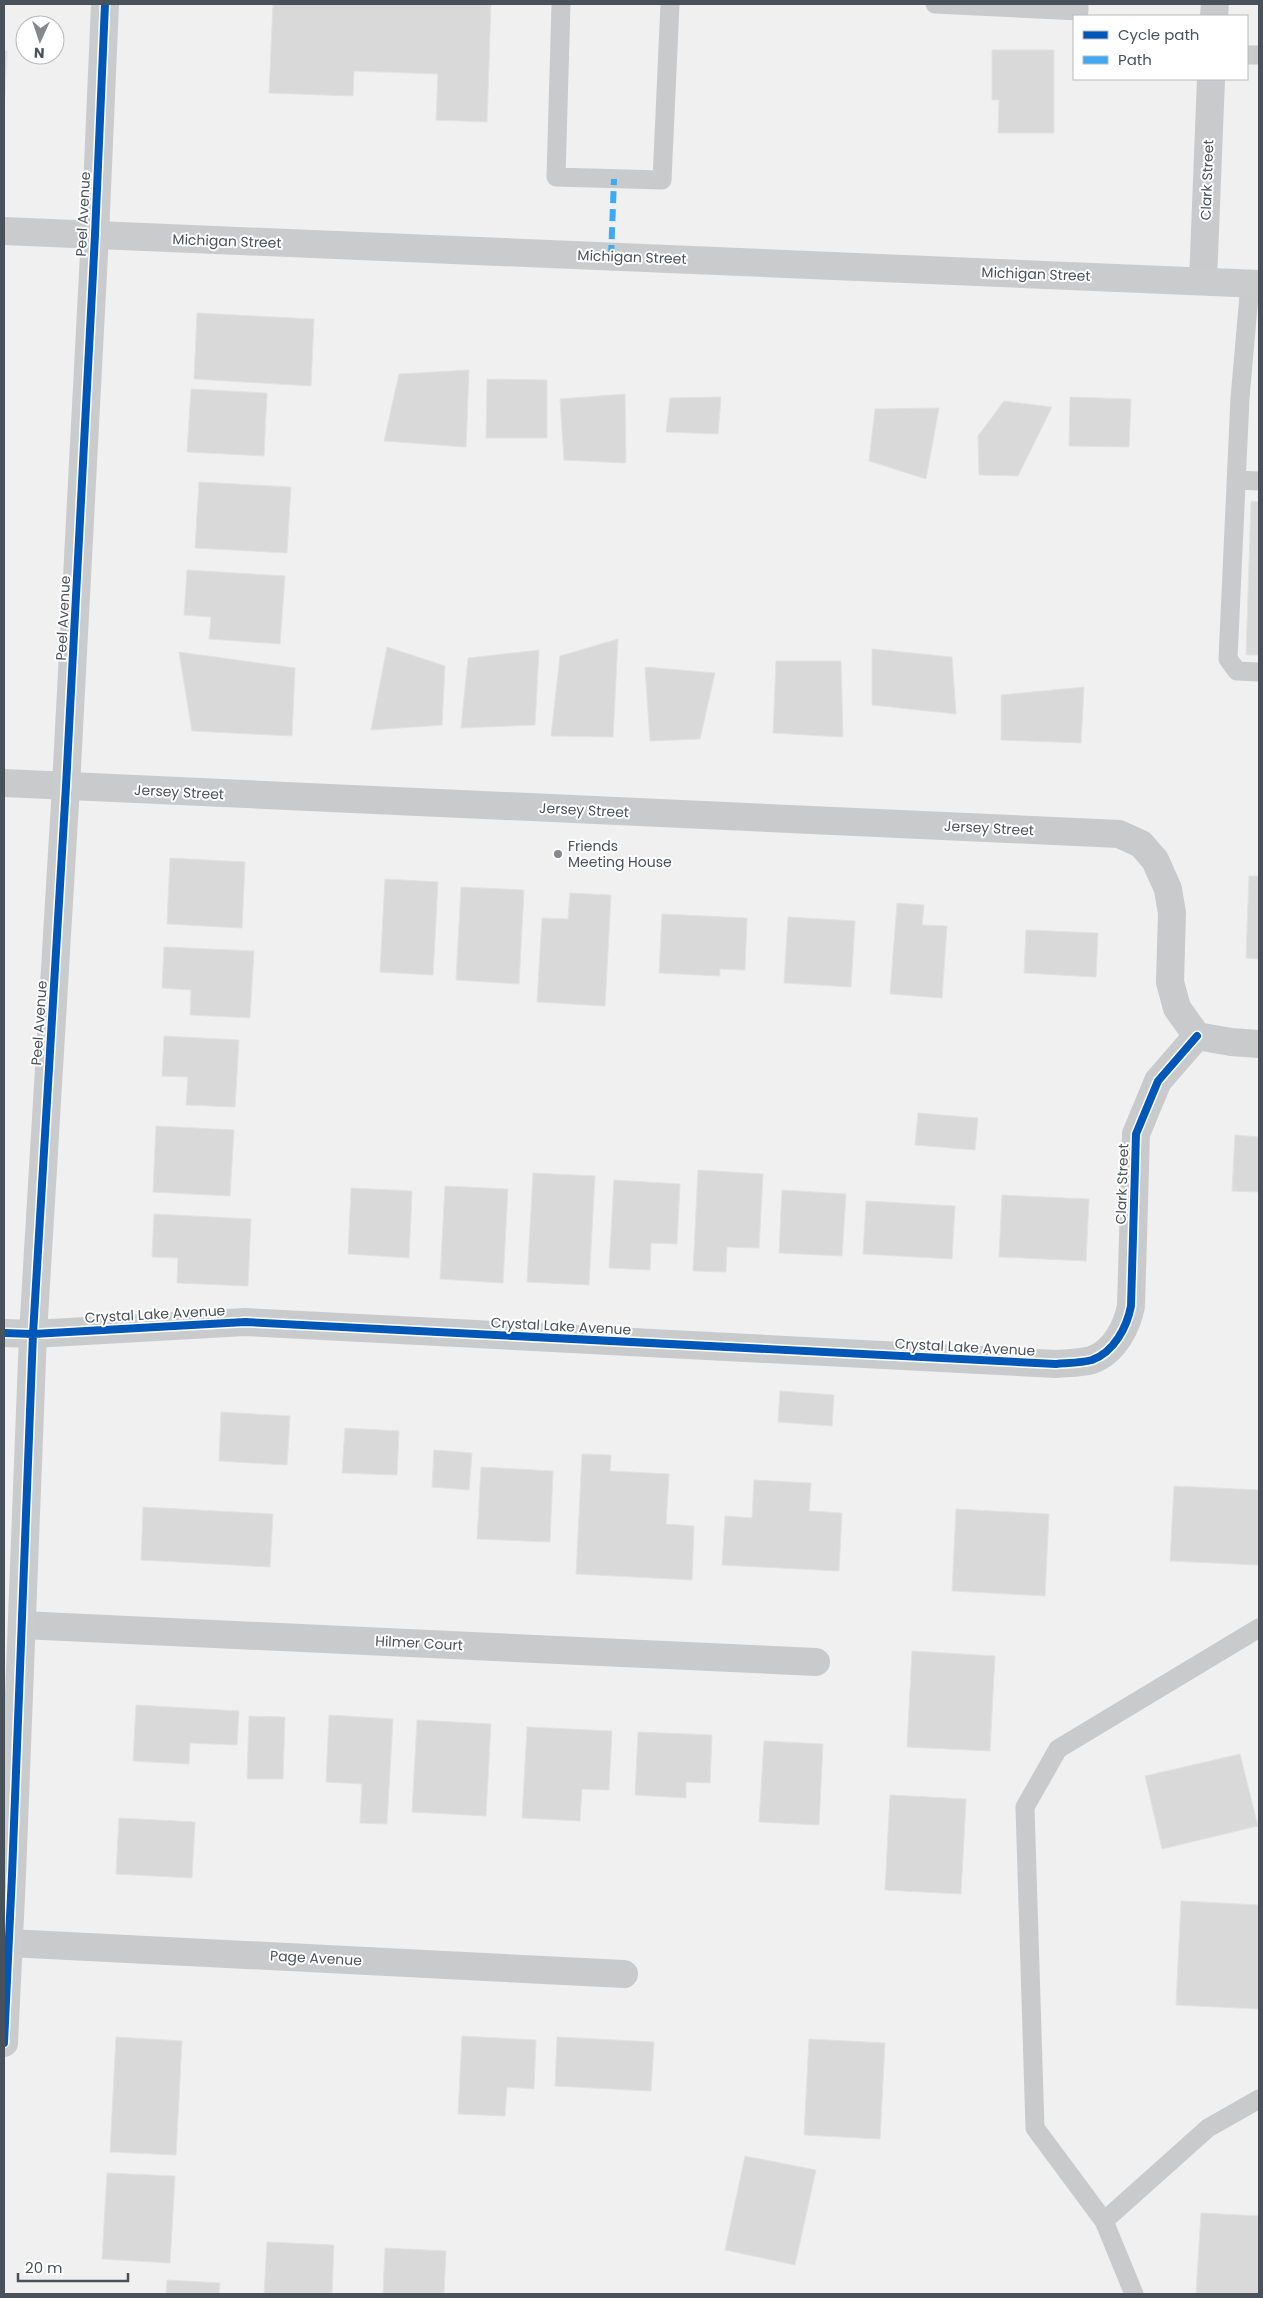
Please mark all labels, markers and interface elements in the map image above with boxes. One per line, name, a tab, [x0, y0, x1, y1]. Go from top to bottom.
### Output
north arrow	[15, 15, 65, 65]
legend	[1073, 15, 1248, 80]
text: Cycle path	[1118, 24, 1199, 45]
text: N	[34, 43, 45, 63]
text: Path	[1118, 49, 1152, 70]
street label: Clark Street	[1196, 139, 1218, 221]
street label: Peel Avenue	[71, 171, 95, 257]
street label: Michigan Street	[172, 229, 282, 253]
street label: Michigan Street	[577, 245, 687, 269]
street label: Michigan Street	[981, 262, 1091, 286]
street label: Peel Avenue	[51, 575, 75, 661]
street label: Jersey Street	[134, 780, 224, 804]
street label: Jersey Street	[539, 798, 629, 822]
street label: Jersey Street	[944, 816, 1034, 840]
place label: Friends Meeting House	[568, 836, 672, 872]
marker: Friends Meeting House	[552, 848, 564, 860]
street label: Peel Avenue	[26, 979, 52, 1066]
street label: Clark Street	[1111, 1143, 1133, 1225]
street label: Crystal Lake Avenue	[84, 1300, 226, 1328]
street label: Crystal Lake Avenue	[490, 1312, 632, 1340]
street label: Crystal Lake Avenue	[894, 1333, 1036, 1361]
street label: Hilmer Court	[375, 1631, 463, 1655]
street label: Page Avenue	[270, 1946, 363, 1970]
scale bar	[18, 2250, 128, 2282]
text: 20 m	[25, 2257, 63, 2278]

